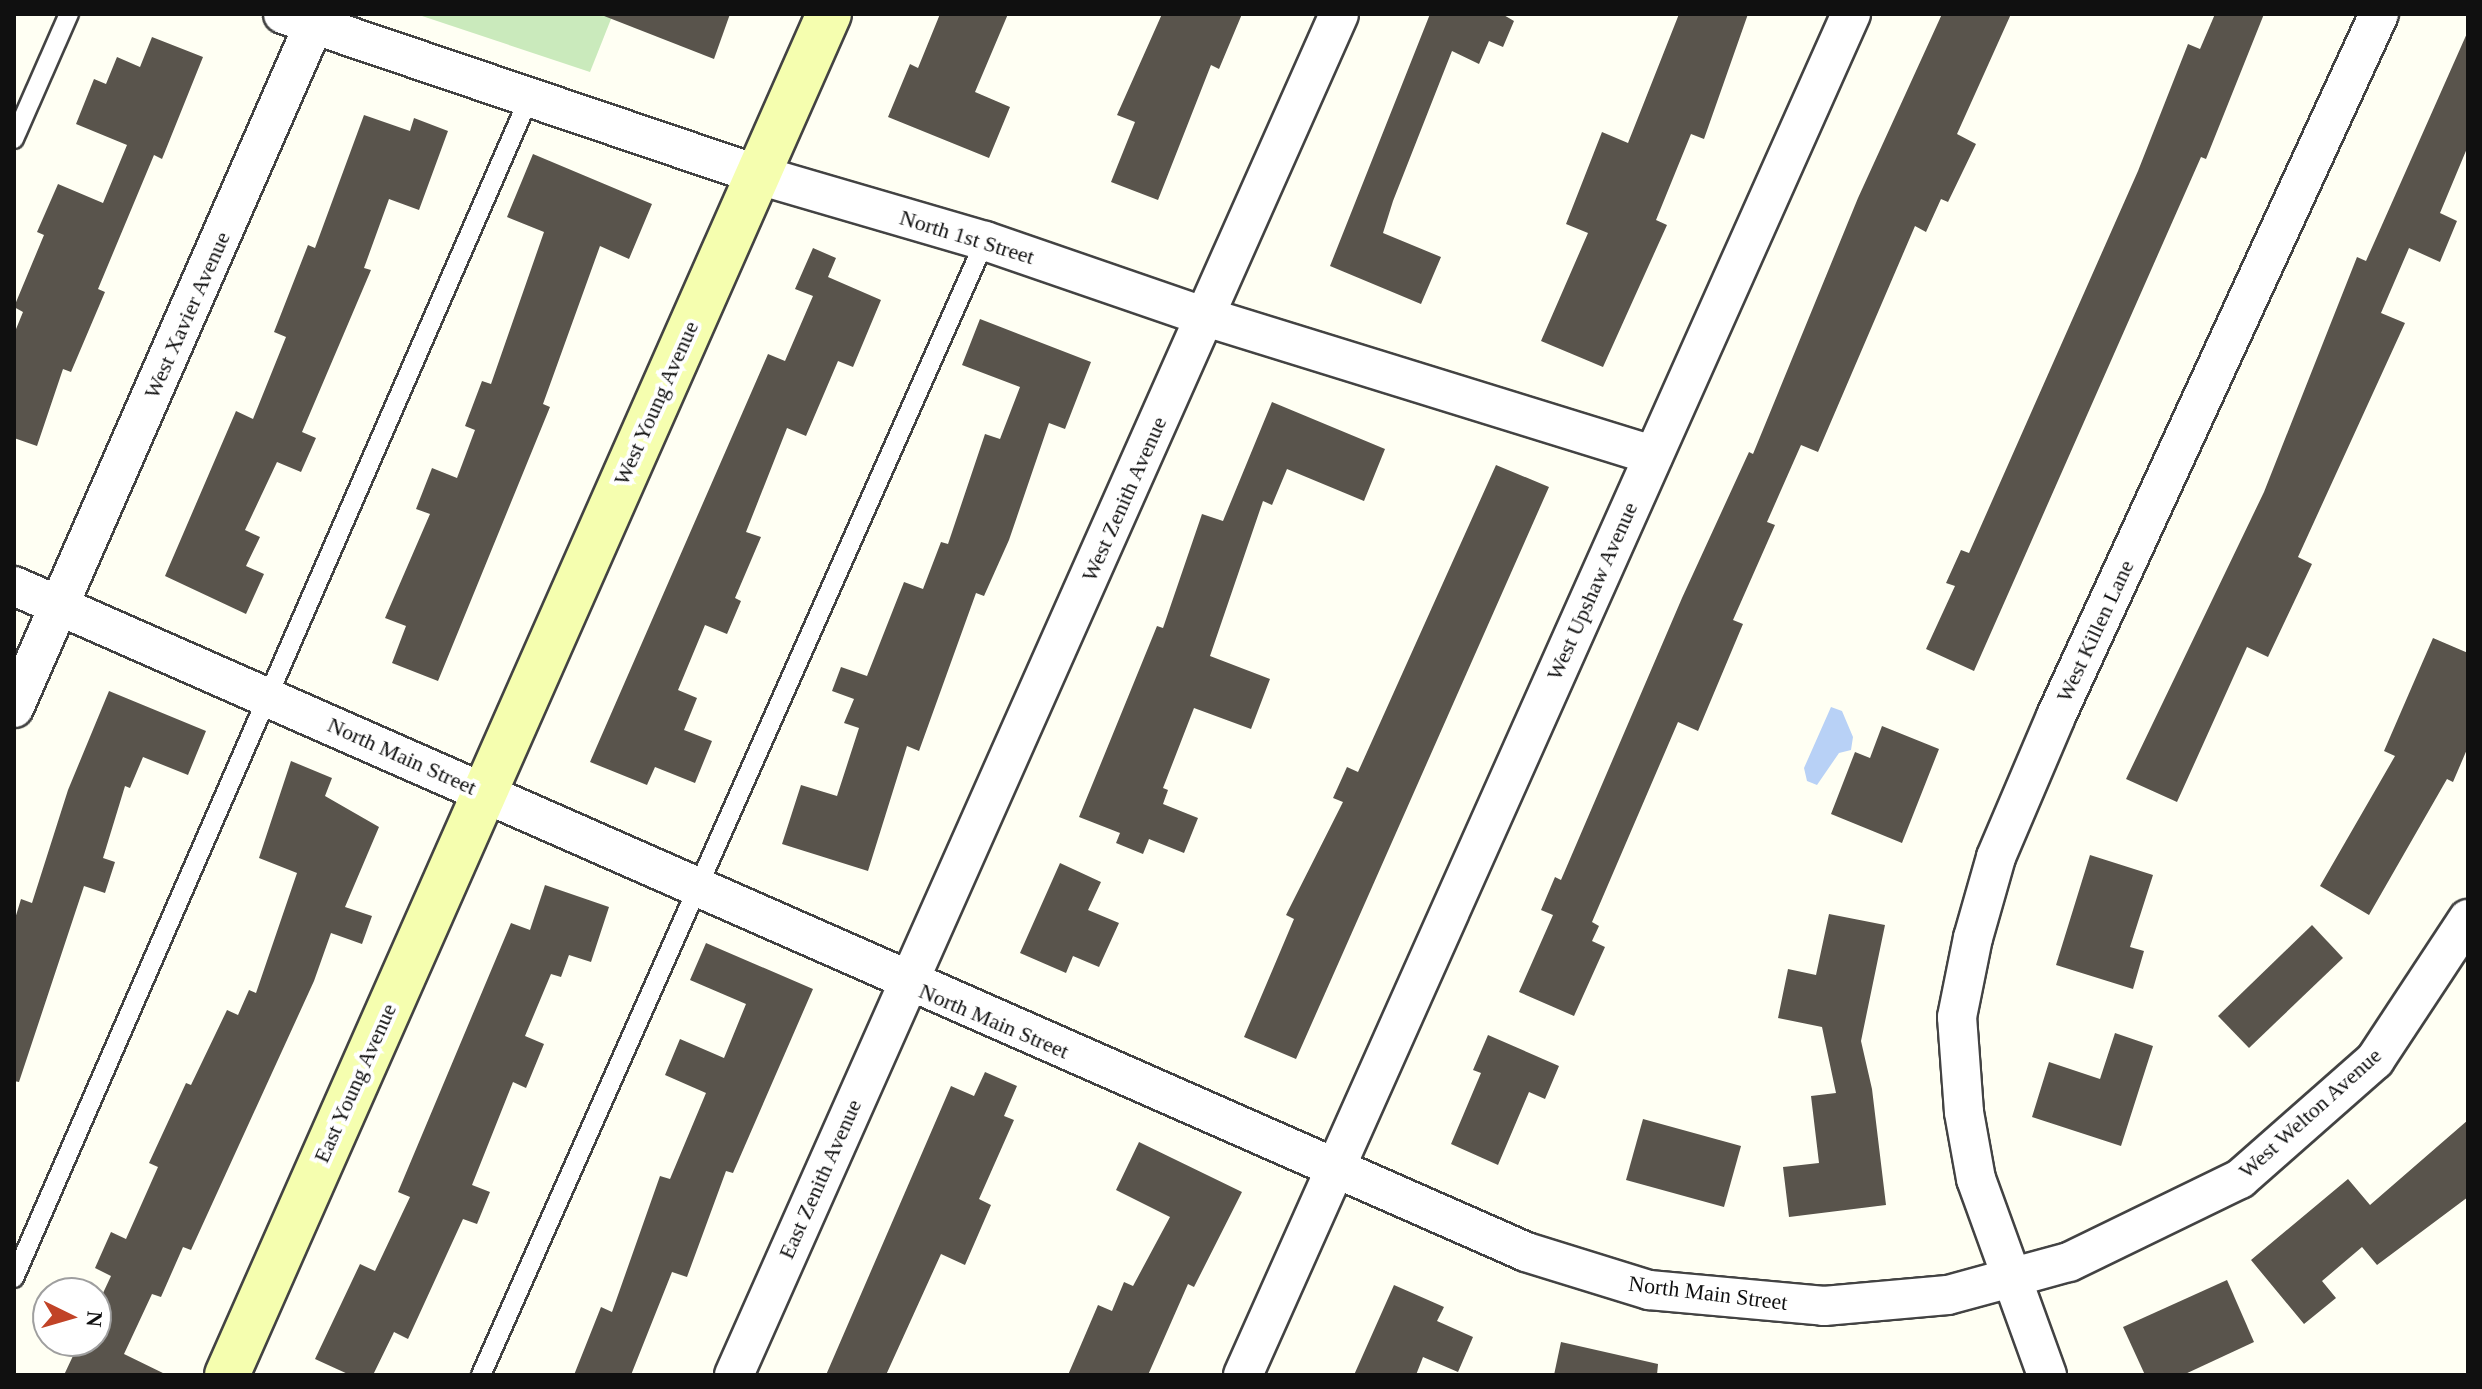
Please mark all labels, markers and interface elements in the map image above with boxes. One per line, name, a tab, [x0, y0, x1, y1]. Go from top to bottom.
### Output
street label: North 1st Street	[897, 204, 1037, 270]
street label: West Xavier Avenue	[138, 227, 236, 403]
street label: West Young Avenue	[608, 316, 704, 490]
street label: West Zenith Avenue	[1076, 412, 1172, 586]
street label: West Upshaw Avenue	[1541, 497, 1643, 685]
street label: West Killen Lane	[2051, 556, 2139, 706]
street label: North Main Street	[324, 711, 480, 801]
street label: North Main Street	[915, 978, 1073, 1064]
street label: East Young Avenue	[308, 998, 402, 1168]
street label: West Welton Avenue	[2233, 1042, 2387, 1184]
street label: East Zenith Avenue	[773, 1095, 867, 1263]
street label: North Main Street	[1627, 1270, 1789, 1316]
north arrow	[32, 1277, 112, 1357]
text: N	[81, 1310, 108, 1328]

